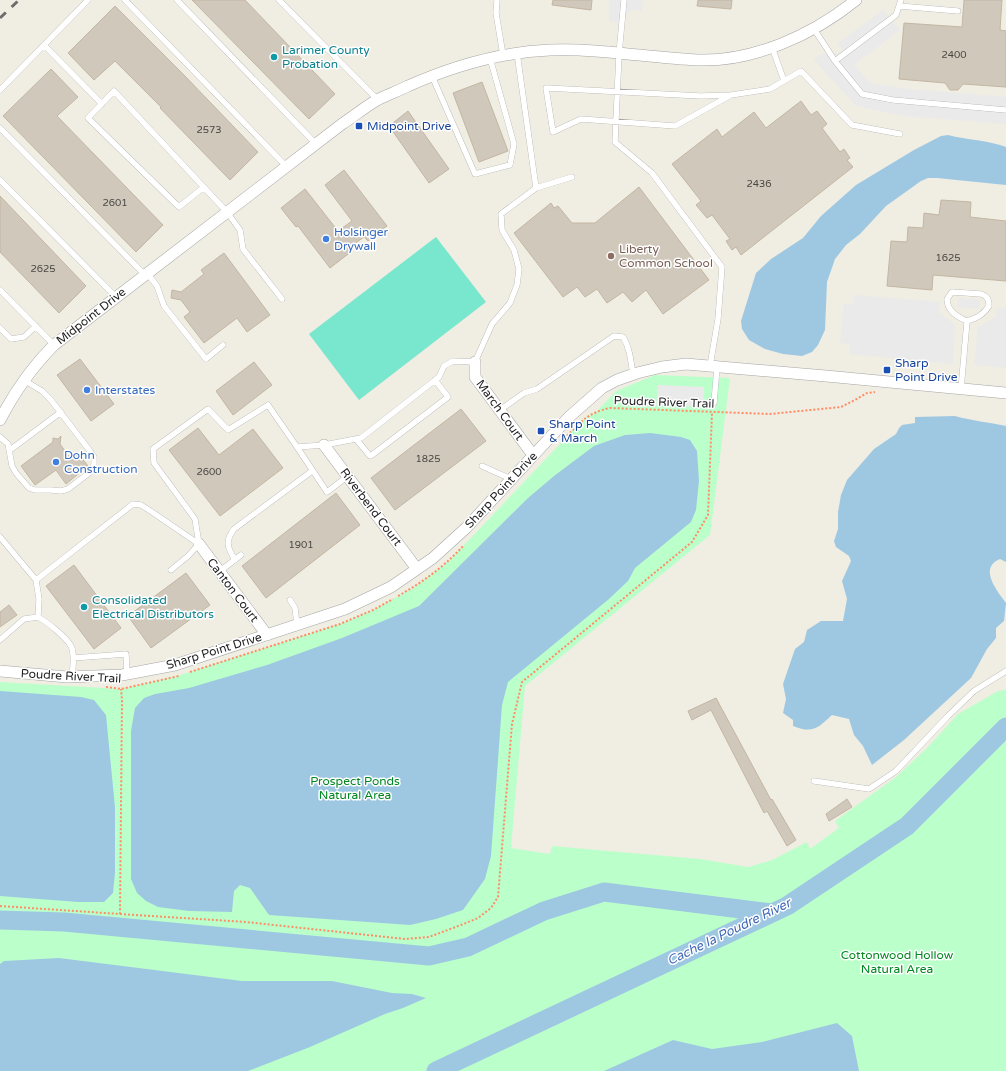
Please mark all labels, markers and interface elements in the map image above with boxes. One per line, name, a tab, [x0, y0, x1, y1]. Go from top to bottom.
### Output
place label: Larimer County Probation	[282, 43, 370, 71]
house number: 2400	[941, 49, 967, 61]
marker: Larimer County Probation	[269, 52, 279, 62]
place label: Midpoint Drive	[367, 119, 452, 133]
marker: Midpoint Drive	[354, 121, 364, 131]
house number: 2573	[196, 124, 222, 136]
house number: 2436	[746, 178, 772, 190]
house number: 2601	[102, 197, 128, 209]
place label: Holsinger Drywall	[334, 225, 389, 253]
marker: Holsinger Drywall	[321, 234, 331, 244]
place label: Liberty Common School	[619, 242, 713, 270]
marker: Liberty Common School	[606, 251, 616, 261]
house number: 1625	[935, 252, 961, 264]
house number: 2625	[30, 263, 56, 275]
street label: Midpoint Drive	[53, 284, 129, 347]
place label: Sharp Point Drive	[895, 356, 958, 384]
marker: Sharp Point Drive	[882, 365, 892, 375]
street label: March Court	[473, 377, 527, 443]
place label: Interstates	[95, 383, 156, 397]
marker: Interstates	[82, 385, 92, 395]
street label: Poudre River Trail	[613, 393, 715, 411]
place label: Sharp Point & March	[549, 417, 616, 445]
marker: Sharp Point & March	[536, 426, 546, 436]
place label: Dohn Construction	[64, 448, 138, 476]
street label: Sharp Point Drive	[462, 449, 540, 531]
house number: 1825	[415, 453, 441, 465]
marker: Dohn Construction	[51, 457, 61, 467]
street label: Riverbend Court	[337, 465, 405, 549]
house number: 2600	[196, 466, 222, 478]
house number: 1901	[288, 539, 314, 551]
street label: Canton Court	[204, 555, 262, 625]
place label: Consolidated Electrical Distributors	[92, 593, 214, 621]
marker: Consolidated Electrical Distributors	[79, 602, 89, 612]
street label: Sharp Point Drive	[164, 630, 264, 672]
street label: Poudre River Trail	[20, 666, 122, 686]
park label: Prospect Ponds Natural Area	[310, 774, 400, 802]
water label: Cache la Poudre River	[665, 894, 795, 969]
park label: Cottonwood Hollow Natural Area	[841, 948, 954, 976]

